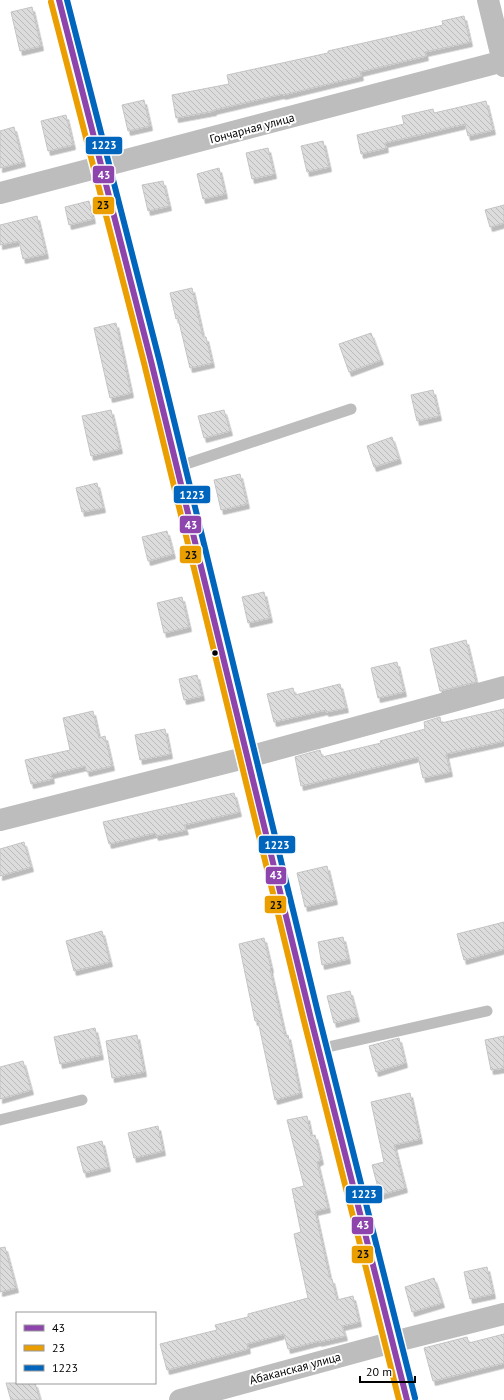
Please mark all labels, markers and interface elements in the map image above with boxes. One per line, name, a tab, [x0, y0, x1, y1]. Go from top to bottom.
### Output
street label: Гончарная улица	[208, 109, 296, 147]
line badge: 1223	[85, 136, 123, 155]
text: 1223	[92, 138, 116, 152]
line badge: 43	[92, 165, 115, 184]
text: 43	[98, 168, 110, 182]
line badge: 23	[92, 196, 115, 215]
text: 23	[97, 198, 109, 212]
line badge: 1223	[173, 485, 211, 504]
text: 1223	[180, 488, 204, 502]
line badge: 43	[179, 515, 202, 534]
text: 43	[185, 518, 197, 532]
line badge: 23	[179, 545, 202, 564]
text: 23	[185, 548, 197, 562]
unlabelled marker	[210, 648, 220, 658]
line badge: 1223	[258, 835, 296, 854]
text: 1223	[265, 838, 289, 852]
line badge: 43	[265, 866, 287, 885]
text: 43	[270, 868, 282, 882]
line badge: 23	[264, 895, 287, 914]
text: 23	[270, 898, 282, 912]
line badge: 1223	[345, 1185, 383, 1204]
text: 1223	[352, 1187, 376, 1201]
line badge: 43	[351, 1216, 374, 1235]
text: 43	[357, 1218, 369, 1232]
line badge: 23	[351, 1245, 374, 1264]
text: 23	[357, 1247, 369, 1261]
legend	[16, 1312, 156, 1384]
text: 43	[52, 1320, 65, 1335]
text: 23	[52, 1340, 65, 1355]
street label: Абаканская улица	[248, 1349, 342, 1387]
scale bar	[360, 1358, 415, 1384]
text: 1223	[52, 1360, 78, 1375]
text: 20 m	[366, 1364, 392, 1379]

